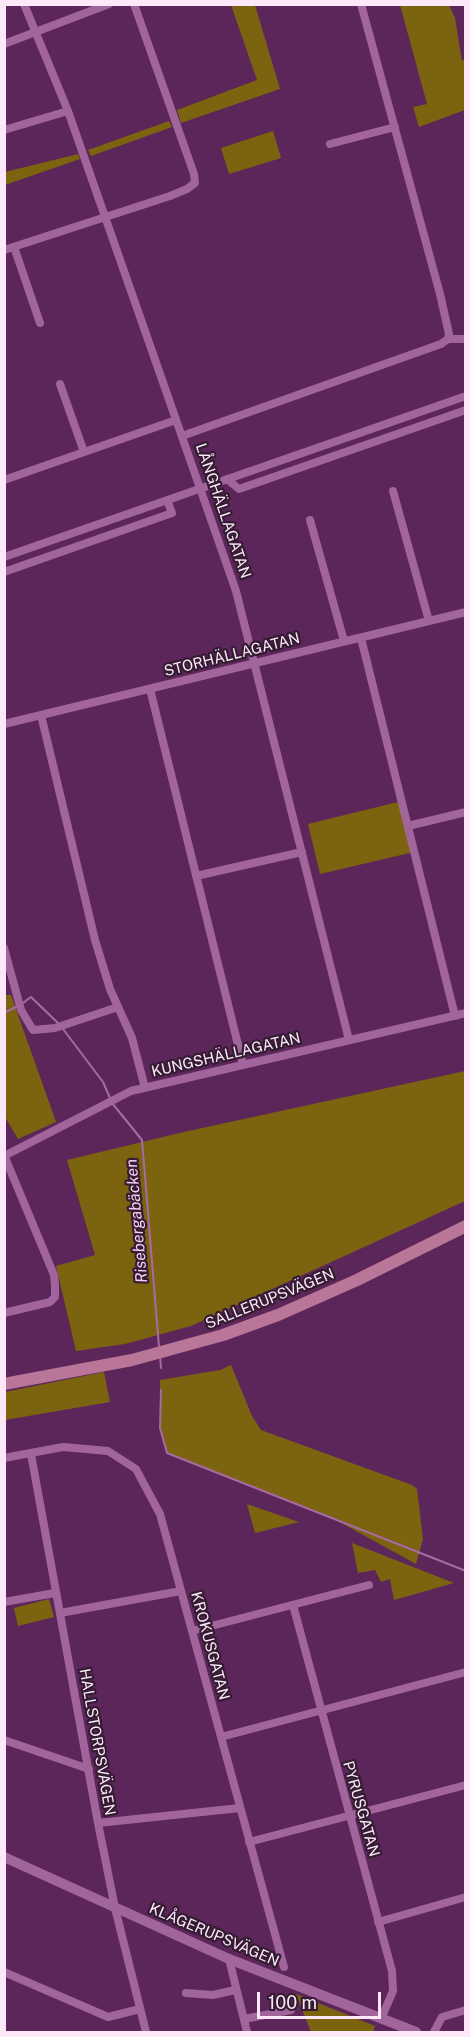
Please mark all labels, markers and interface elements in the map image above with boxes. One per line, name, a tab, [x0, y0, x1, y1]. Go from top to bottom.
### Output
street label: LÅNGHÄLLAGATAN	[191, 441, 255, 581]
street label: STORHÄLLAGATAN	[162, 629, 302, 681]
street label: KUNGSHÄLLAGATAN	[150, 1029, 302, 1081]
water label: Risebergabäcken	[122, 1158, 152, 1284]
street label: SALLERUPSVÄGEN	[203, 1265, 337, 1333]
street label: KROKUSGATAN	[187, 1590, 233, 1702]
street label: HALLSTORPSVÄGEN	[75, 1667, 119, 1817]
street label: PYRUSGATAN	[339, 1759, 383, 1859]
street label: KLÅGERUPSVÄGEN	[146, 1899, 282, 1971]
scale bar	[260, 1980, 384, 2018]
text: 100 m	[268, 1992, 317, 2013]

